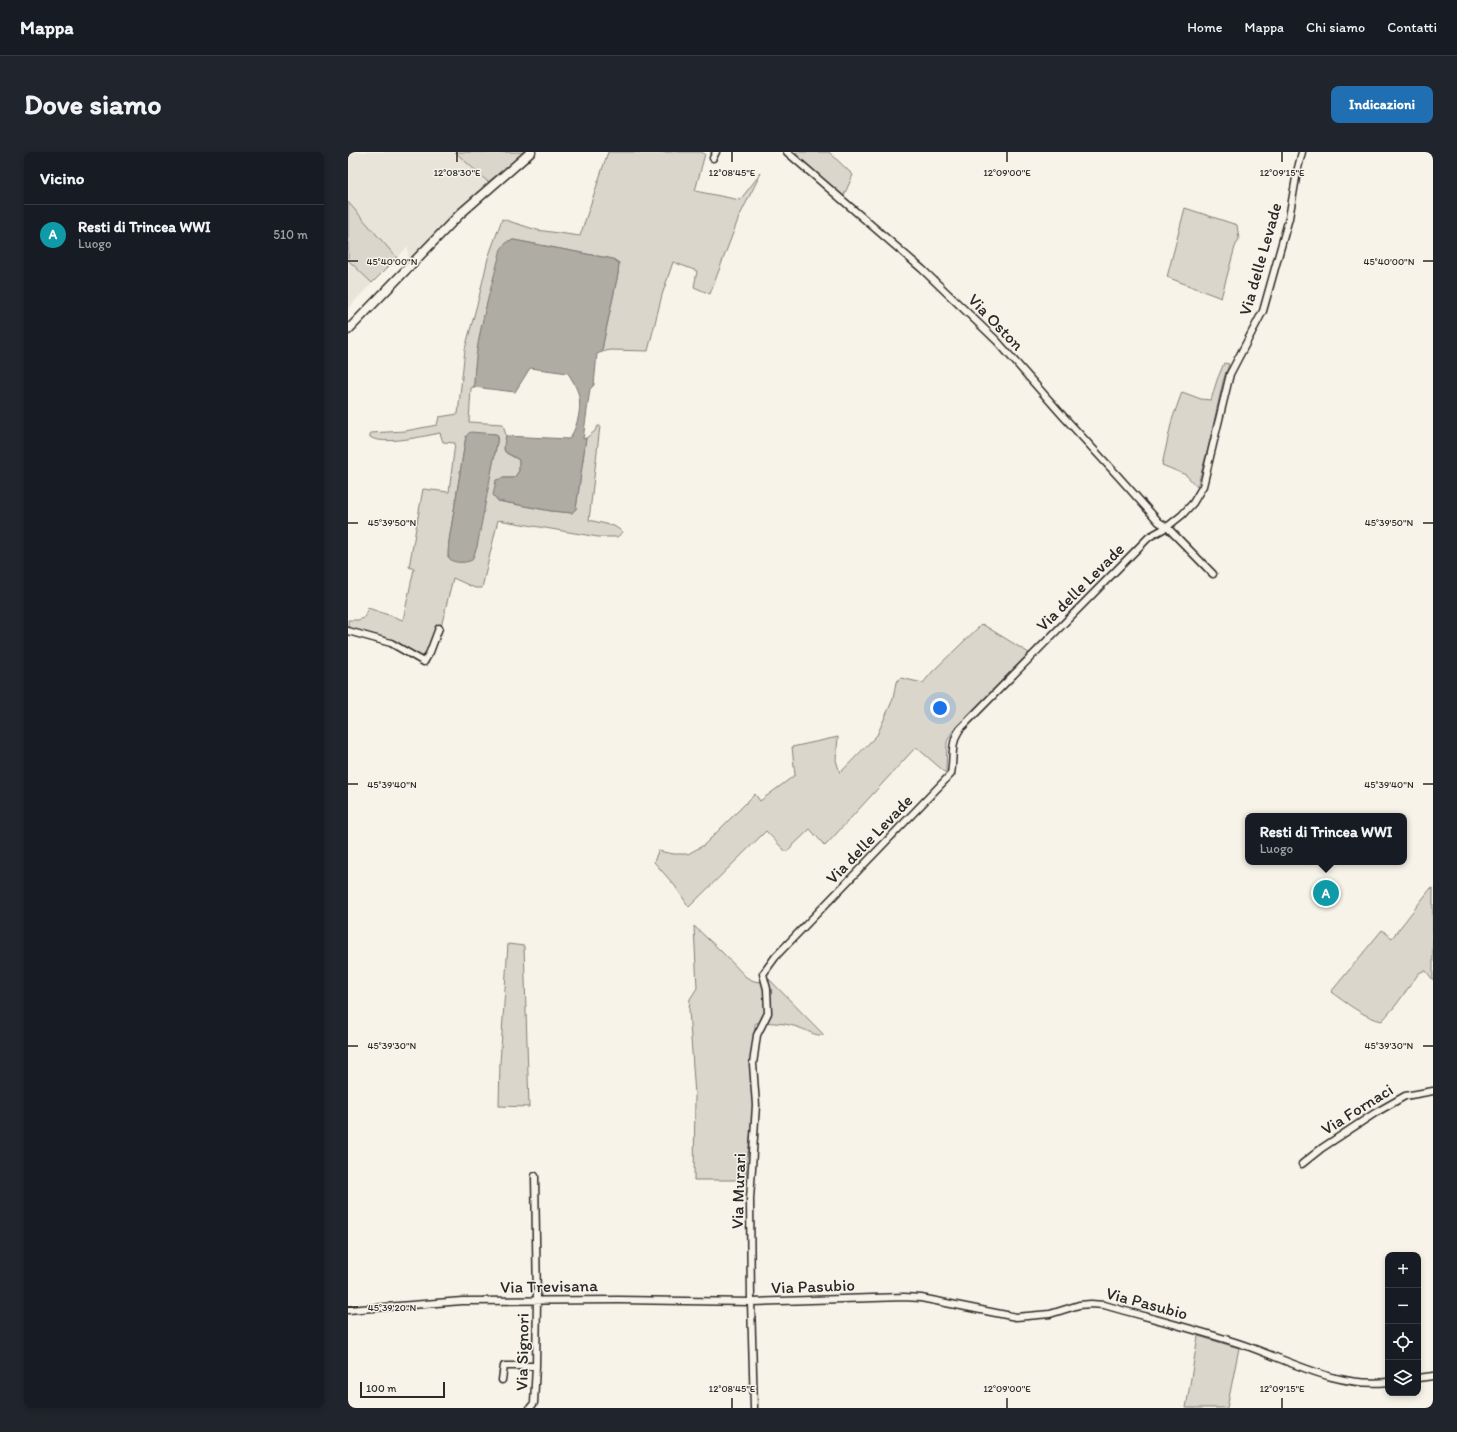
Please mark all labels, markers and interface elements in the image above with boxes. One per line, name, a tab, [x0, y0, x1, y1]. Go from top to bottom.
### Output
text: Mappa	[20, 16, 74, 39]
text: Home	[1187, 19, 1222, 36]
text: Mappa	[1244, 19, 1284, 36]
text: Chi siamo	[1306, 19, 1365, 36]
text: Contatti	[1387, 19, 1437, 36]
button: Indicazioni	[1331, 86, 1433, 123]
text: Dove siamo	[24, 87, 161, 121]
text: 12°08'30"E	[433, 166, 481, 179]
text: 12°08'45"E	[709, 166, 756, 179]
text: 12°09'00"E	[983, 166, 1031, 179]
text: 12°09'15"E	[1259, 166, 1305, 179]
text: Vicino	[40, 168, 84, 188]
street label: Via delle Levade	[1234, 200, 1286, 318]
text: Resti di Trincea WWI	[78, 218, 211, 236]
text: A	[49, 227, 57, 242]
text: 510 m	[273, 227, 308, 242]
text: Luogo	[78, 236, 112, 251]
text: 45°40'00"N	[367, 255, 418, 268]
text: 45°40'00"N	[1364, 255, 1415, 268]
street label: Via Oston	[964, 289, 1028, 355]
text: 45°39'50"N	[368, 516, 417, 529]
text: 45°39'50"N	[1365, 516, 1414, 529]
street label: Via delle Levade	[1032, 539, 1128, 635]
your location	[930, 698, 950, 718]
text: 45°39'40"N	[367, 778, 417, 791]
text: 45°39'40"N	[1364, 778, 1414, 791]
street label: Via delle Levade	[821, 790, 917, 888]
popup	[1245, 813, 1407, 865]
text: Resti di Trincea WWI	[1260, 823, 1392, 841]
text: Luogo	[1260, 841, 1293, 856]
pin: A	[1313, 878, 1339, 908]
text: 45°39'30"N	[368, 1039, 417, 1052]
text: 45°39'30"N	[1365, 1039, 1414, 1052]
street label: Via Fornaci	[1317, 1079, 1397, 1139]
street label: Via Murari	[727, 1153, 749, 1229]
map controls	[1385, 1252, 1421, 1396]
button: +	[1385, 1252, 1421, 1288]
street label: Via Trevisana	[500, 1275, 598, 1297]
street label: Via Pasubio	[771, 1275, 855, 1297]
street label: Via Pasubio	[1104, 1282, 1190, 1324]
button: −	[1385, 1288, 1421, 1324]
text: 45°39'20"N	[368, 1301, 417, 1314]
street label: Via Signori	[511, 1313, 533, 1391]
button: locate	[1385, 1324, 1421, 1360]
button: layers	[1385, 1360, 1421, 1396]
scale bar	[360, 1380, 445, 1399]
text: 100 m	[366, 1382, 396, 1395]
text: 12°08'45"E	[709, 1382, 756, 1395]
text: 12°09'00"E	[983, 1382, 1031, 1395]
text: 12°09'15"E	[1259, 1382, 1305, 1395]

